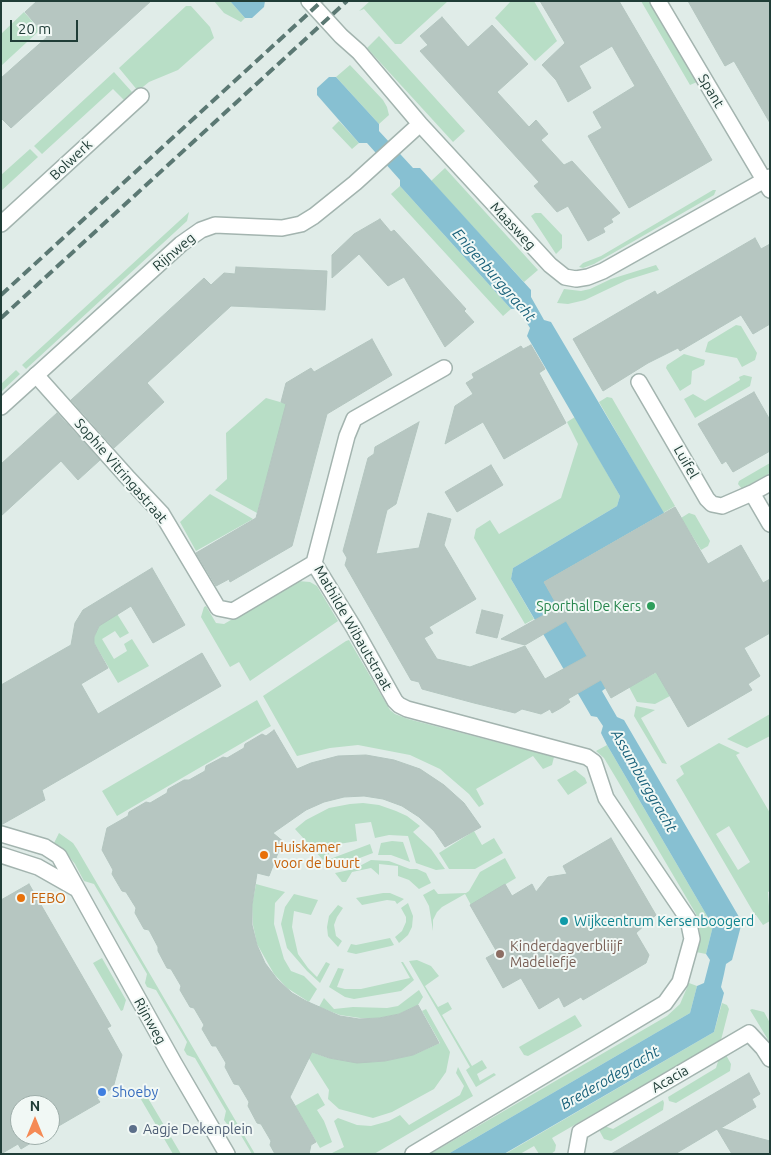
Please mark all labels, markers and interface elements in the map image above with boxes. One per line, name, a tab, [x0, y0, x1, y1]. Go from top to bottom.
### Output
scale bar	[12, 10, 80, 42]
text: 20 m	[18, 20, 51, 37]
street label: Spant	[694, 71, 728, 111]
street label: Bolwerk	[46, 136, 96, 184]
street label: Maasweg	[487, 199, 539, 253]
water label: Enigenburggracht	[449, 225, 539, 325]
street label: Rijnweg	[149, 229, 199, 275]
street label: Sophie Vitringastraat	[71, 415, 171, 527]
street label: Luifel	[670, 443, 702, 481]
street label: Mathilde Wibautstraat	[310, 563, 396, 693]
place label: Sporthal De Kers	[536, 598, 641, 614]
marker: Sporthal De Kers	[645, 600, 657, 612]
water label: Assumburggracht	[607, 726, 681, 836]
place label: Huiskamer voor de buurt	[274, 839, 360, 872]
marker: Huiskamer voor de buurt	[258, 849, 270, 861]
place label: FEBO	[31, 890, 66, 906]
marker: FEBO	[15, 892, 27, 904]
place label: Wijkcentrum Kersenboogerd	[574, 913, 754, 929]
marker: Wijkcentrum Kersenboogerd	[558, 915, 570, 927]
place label: Kinderdagverbliijf Madeliefje	[510, 938, 622, 970]
marker: Kinderdagverbliijf Madeliefje	[494, 948, 506, 960]
street label: Rijnweg	[130, 995, 170, 1047]
water label: Brederodegracht	[557, 1042, 663, 1114]
street label: Acacia	[649, 1062, 691, 1096]
place label: Shoeby	[112, 1084, 158, 1100]
marker: Shoeby	[96, 1086, 108, 1098]
north arrow	[10, 1095, 60, 1145]
text: N	[30, 1098, 40, 1114]
place label: Aagje Dekenplein	[143, 1121, 253, 1137]
marker: Aagje Dekenplein	[127, 1123, 139, 1135]

